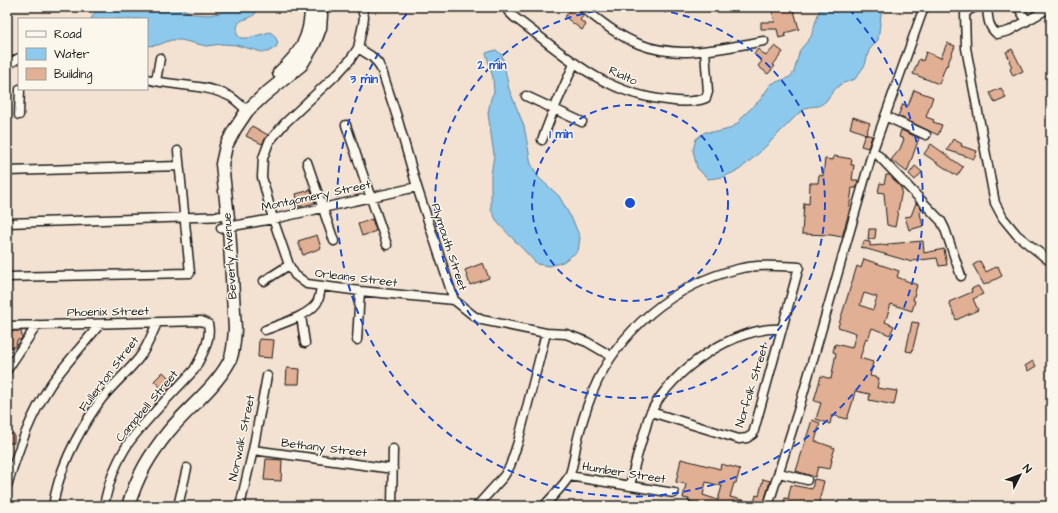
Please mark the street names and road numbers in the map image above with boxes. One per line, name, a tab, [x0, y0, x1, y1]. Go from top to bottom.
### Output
street label: Rialto	[606, 62, 640, 90]
street label: Montgomery Street	[260, 176, 373, 217]
street label: Plymouth Street	[426, 201, 471, 293]
street label: Beverly Avenue	[218, 212, 242, 300]
street label: Orleans Street	[314, 265, 398, 292]
street label: Phoenix Street	[67, 303, 149, 321]
street label: Fullerton Street	[75, 333, 143, 415]
street label: Norfolk Street	[731, 342, 773, 430]
street label: Campbell Street	[112, 366, 182, 446]
street label: Norwalk Street	[225, 393, 259, 483]
street label: Bethany Street	[280, 434, 368, 463]
street label: Humber Street	[581, 458, 667, 488]

